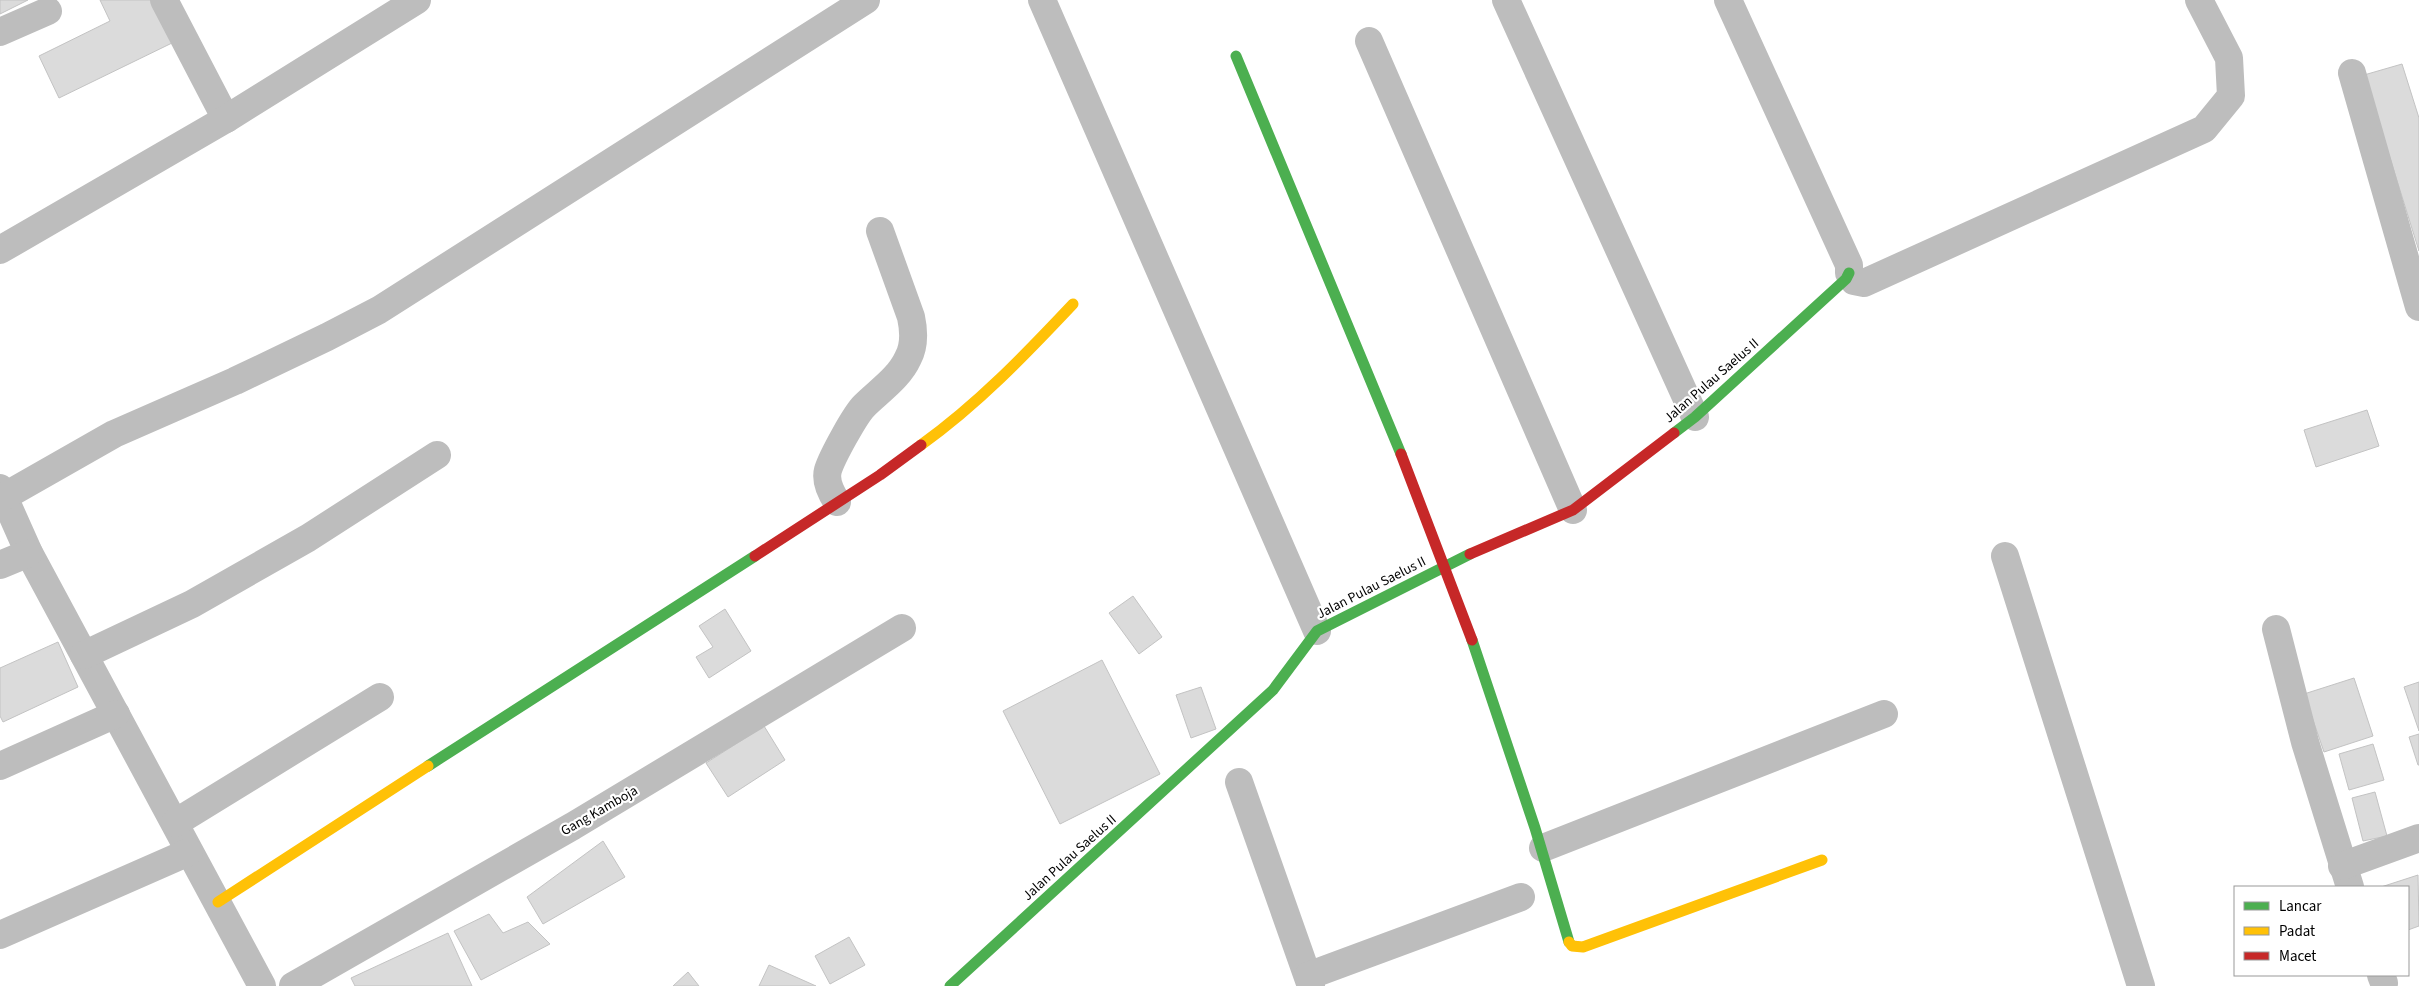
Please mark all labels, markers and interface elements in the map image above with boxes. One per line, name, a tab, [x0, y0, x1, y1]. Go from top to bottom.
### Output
street label: Jalan Pulau Saelus II	[1660, 334, 1764, 428]
street label: Jalan Pulau Saelus II	[1313, 552, 1430, 624]
street label: Gang Kamboja	[557, 781, 642, 841]
street label: Jalan Pulau Saelus II	[1018, 810, 1121, 905]
legend	[2234, 886, 2409, 976]
text: Lancar	[2279, 896, 2322, 917]
text: Padat	[2279, 921, 2315, 942]
text: Macet	[2279, 946, 2316, 967]

